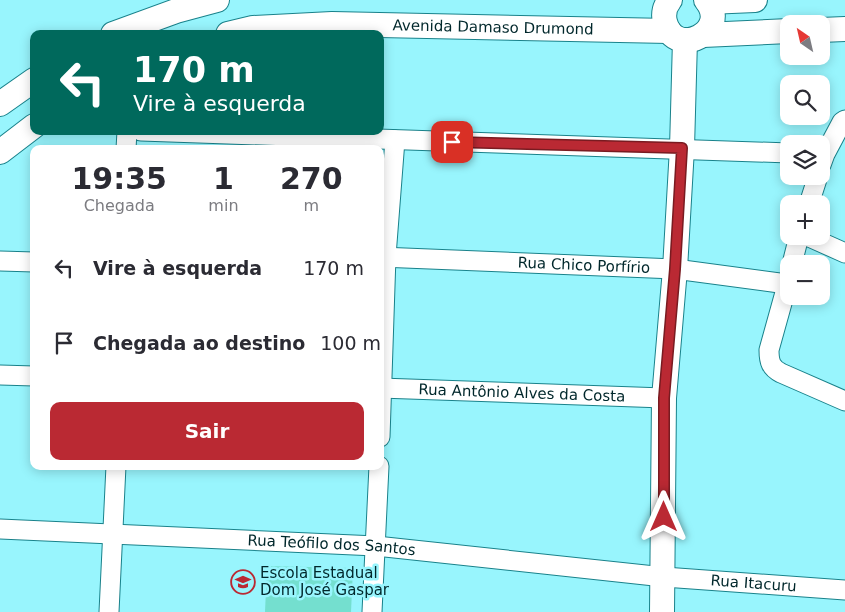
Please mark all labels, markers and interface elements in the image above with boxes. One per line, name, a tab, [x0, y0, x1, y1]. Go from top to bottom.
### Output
north arrow	[780, 15, 830, 65]
map controls	[780, 15, 830, 305]
street label: Avenida Damaso Drumond	[392, 16, 594, 38]
icon: left	[50, 50, 115, 115]
text: 170 m	[133, 50, 255, 90]
button: search	[780, 75, 830, 125]
text: Vire à esquerda	[133, 91, 306, 116]
pin	[431, 121, 473, 163]
icon: arrive	[438, 128, 466, 156]
button: layers	[780, 135, 830, 185]
text: 19:35	[71, 161, 167, 196]
text: 1	[213, 161, 234, 196]
text: 270	[280, 161, 343, 196]
button: +	[780, 195, 830, 245]
text: Chegada	[84, 196, 155, 215]
text: min	[208, 196, 239, 215]
text: m	[303, 196, 319, 215]
icon: left	[50, 254, 78, 282]
street label: Rua Chico Porfírio	[517, 254, 650, 277]
button: −	[780, 255, 830, 305]
text: Vire à esquerda	[93, 257, 262, 279]
text: 170 m	[303, 257, 364, 279]
icon: arrive	[50, 329, 78, 357]
text: Chegada ao destino	[93, 332, 305, 354]
text: 100 m	[320, 332, 381, 354]
street label: Rua Antônio Alves da Costa	[418, 380, 626, 406]
button: Sair	[50, 402, 364, 460]
position arrow	[637, 490, 689, 542]
street label: Rua Teófilo dos Santos	[247, 531, 417, 559]
place label: Escola Estadual Dom José Gaspar	[260, 564, 390, 599]
school or university icon: Escola Estadual Dom José Gaspar	[230, 569, 256, 595]
street label: Rua Itacuru	[710, 571, 797, 596]

